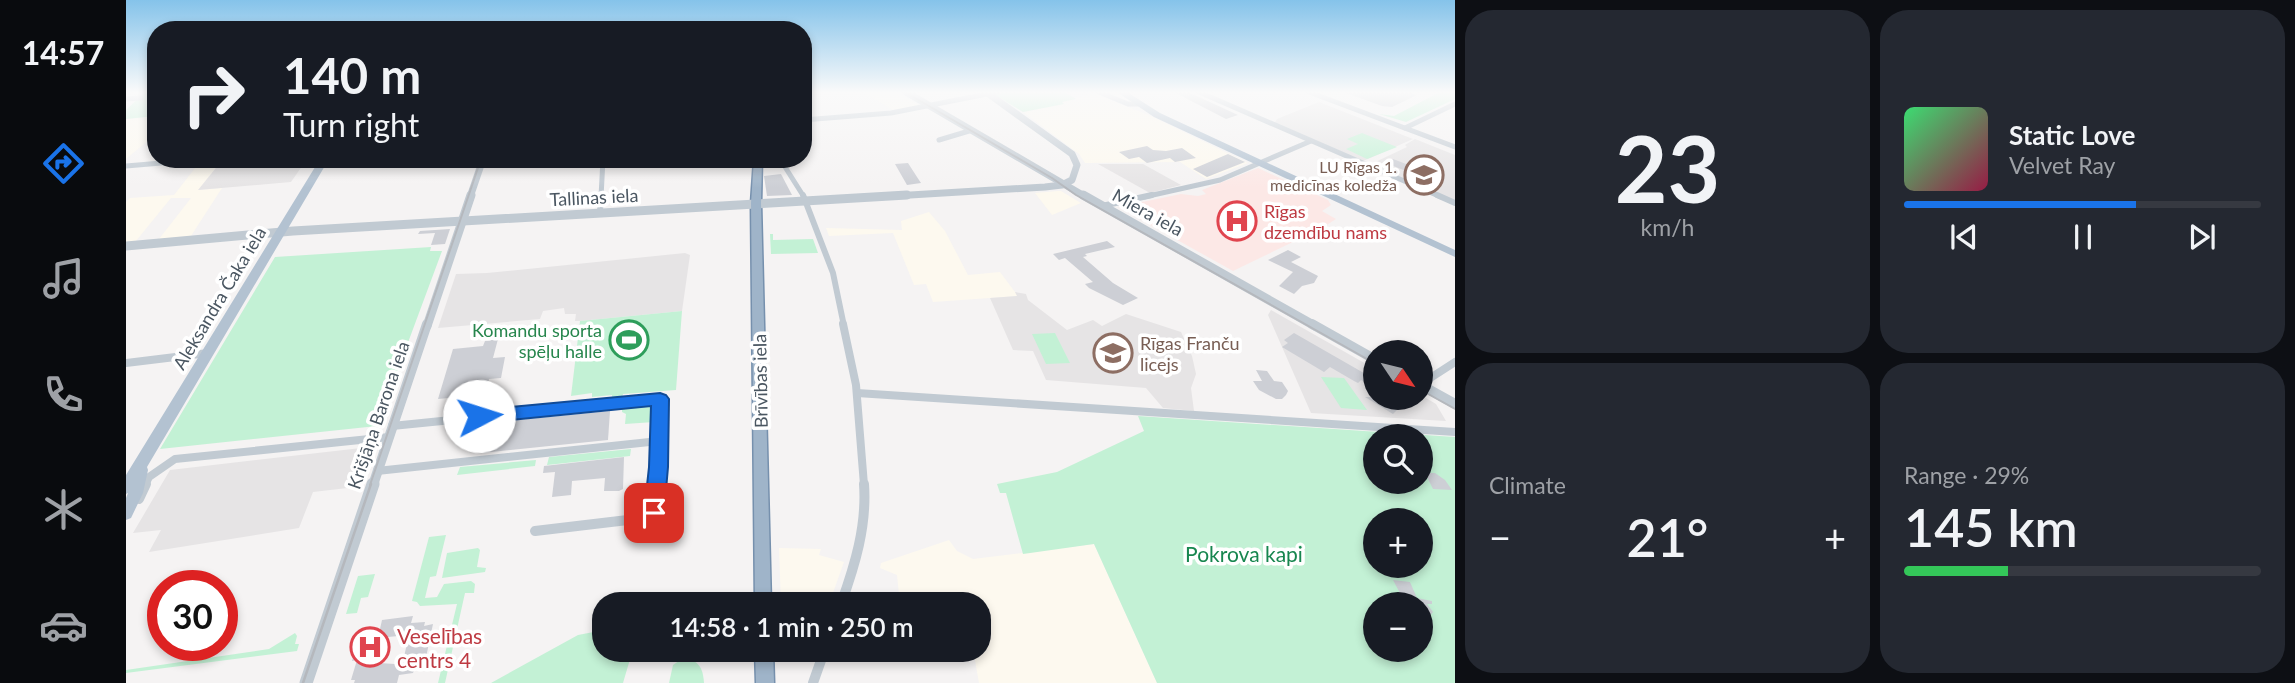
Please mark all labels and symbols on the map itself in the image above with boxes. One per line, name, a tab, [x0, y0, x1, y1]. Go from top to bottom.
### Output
school or university icon: LU Rīgas 1. medicīnas koledža	[1403, 154, 1445, 196]
place label: LU Rīgas 1. medicīnas koledža	[1270, 157, 1397, 194]
street label: Tallinas iela	[549, 184, 639, 210]
street label: Miera iela	[1109, 184, 1187, 240]
hospital icon: Rīgas dzemdību nams	[1216, 200, 1258, 242]
place label: Rīgas dzemdību nams	[1264, 200, 1387, 243]
street label: Aleksandra Čaka iela	[168, 223, 270, 373]
place label: Komandu sporta spēļu halle	[472, 319, 602, 362]
sports icon: Komandu sporta spēļu halle	[608, 319, 650, 361]
school or university icon: Rīgas Franču licejs	[1092, 332, 1134, 374]
place label: Rīgas Franču licejs	[1140, 332, 1240, 375]
street label: Brīvības iela	[748, 334, 772, 428]
street label: Krišjāņa Barona iela	[342, 338, 414, 492]
north arrow	[1363, 340, 1433, 410]
position arrow	[442, 379, 516, 453]
pin	[624, 483, 684, 543]
park label: Pokrova kapi	[1185, 541, 1303, 566]
speed limit sign: 30	[147, 570, 238, 661]
place label: Veselības centrs 4	[397, 623, 482, 672]
hospital icon: Veselības centrs 4	[349, 626, 391, 668]

